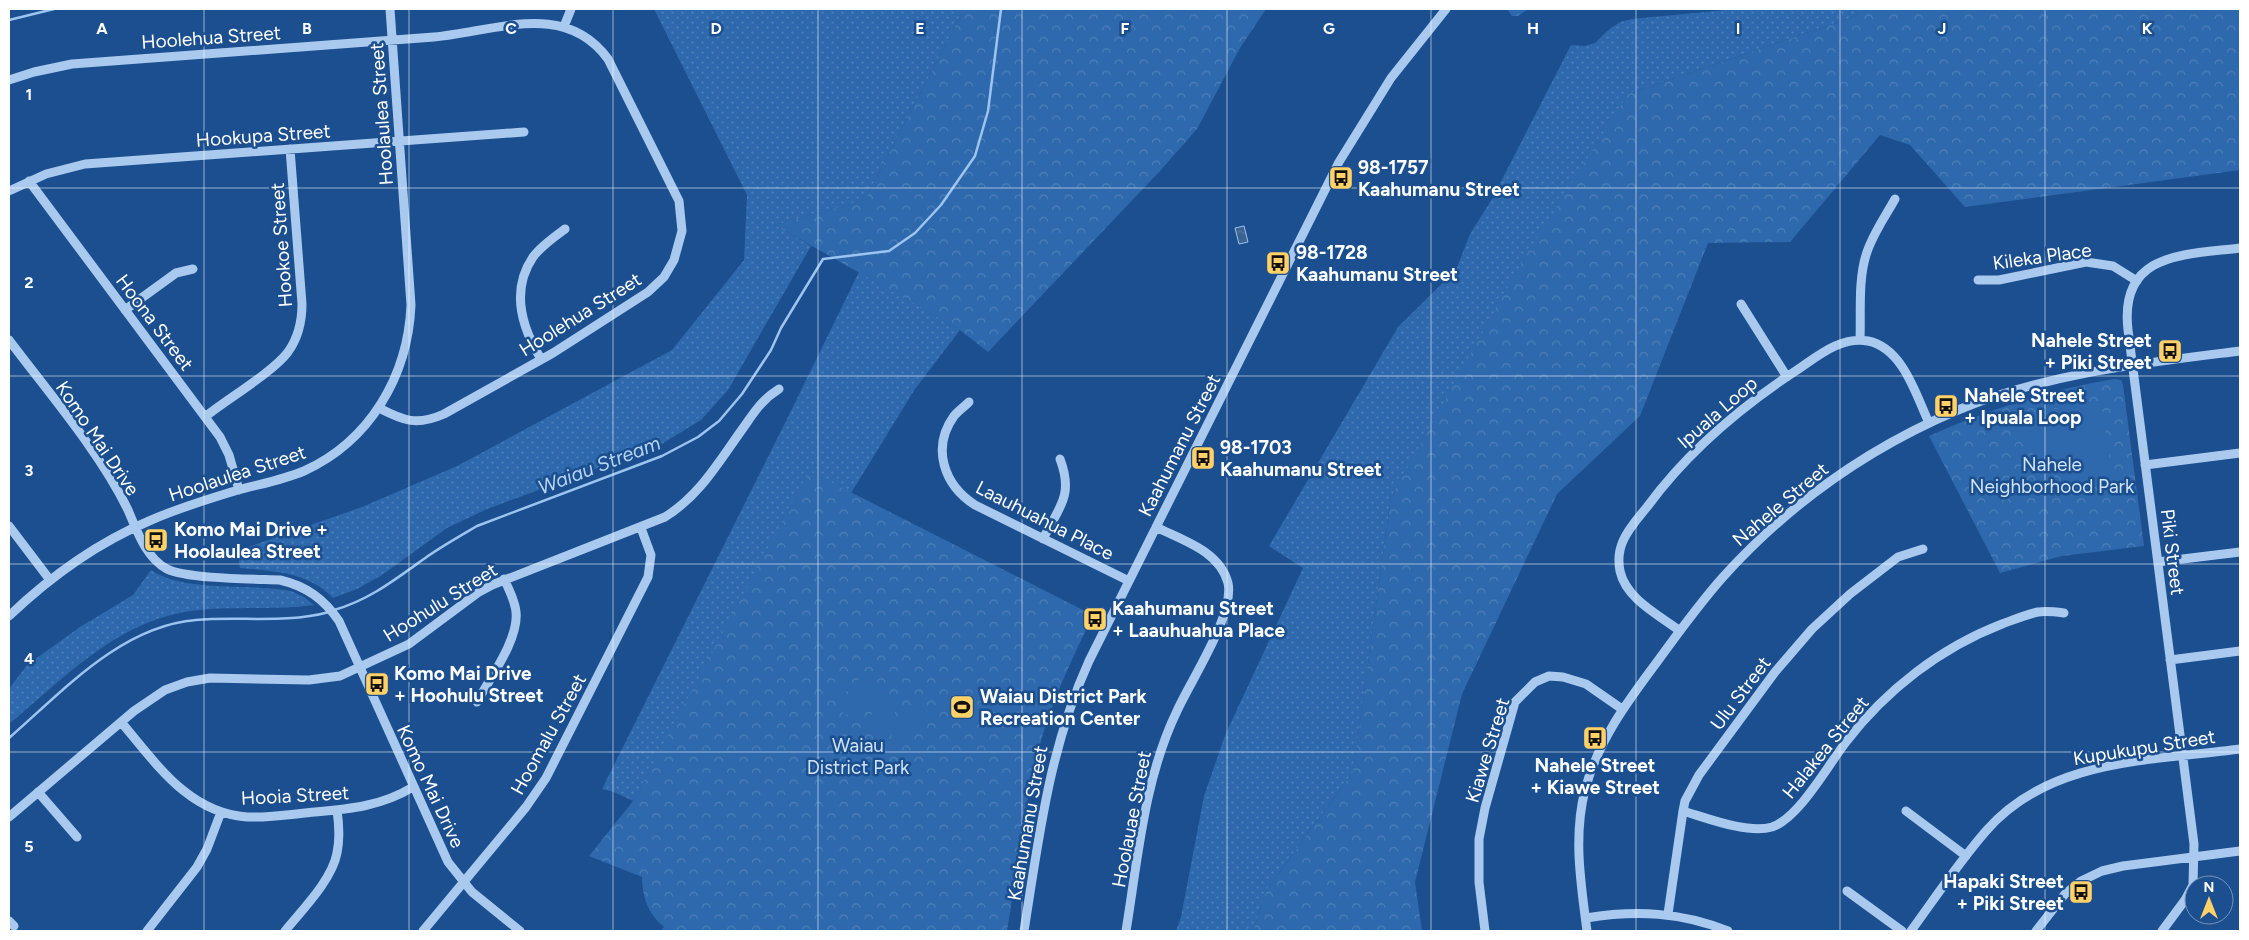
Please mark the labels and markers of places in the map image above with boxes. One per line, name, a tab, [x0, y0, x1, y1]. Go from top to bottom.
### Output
place label: 98-1757 Kaahumanu Street	[1358, 156, 1520, 201]
bus stop icon: 98-1757 Kaahumanu Street	[1328, 165, 1354, 191]
place label: 98-1728 Kaahumanu Street	[1296, 241, 1458, 286]
bus stop icon: 98-1728 Kaahumanu Street	[1265, 250, 1291, 276]
place label: Nahele Street + Piki Street	[2031, 329, 2152, 374]
bus stop icon: Nahele Street + Piki Street	[2157, 338, 2183, 364]
place label: Nahele Street + Ipuala Loop	[1964, 384, 2085, 429]
bus stop icon: Nahele Street + Ipuala Loop	[1933, 393, 1959, 419]
place label: 98-1703 Kaahumanu Street	[1220, 436, 1382, 481]
bus stop icon: 98-1703 Kaahumanu Street	[1190, 445, 1216, 471]
place label: Komo Mai Drive + Hoolaulea Street	[174, 518, 328, 563]
bus stop icon: Komo Mai Drive + Hoolaulea Street	[143, 527, 169, 553]
place label: Kaahumanu Street + Laauhuahua Place	[1112, 597, 1285, 642]
bus stop icon: Kaahumanu Street + Laauhuahua Place	[1082, 606, 1108, 632]
place label: Komo Mai Drive + Hoohulu Street	[394, 662, 544, 707]
bus stop icon: Komo Mai Drive + Hoohulu Street	[364, 671, 390, 697]
place label: Waiau District Park Recreation Center	[980, 685, 1148, 730]
sports icon: Waiau District Park Recreation Center	[949, 694, 975, 720]
bus stop icon: Nahele Street + Kiawe Street	[1582, 725, 1608, 751]
place label: Nahele Street + Kiawe Street	[1530, 754, 1660, 799]
place label: Hapaki Street + Piki Street	[1943, 870, 2064, 915]
bus stop icon: Hapaki Street + Piki Street	[2068, 879, 2094, 905]

